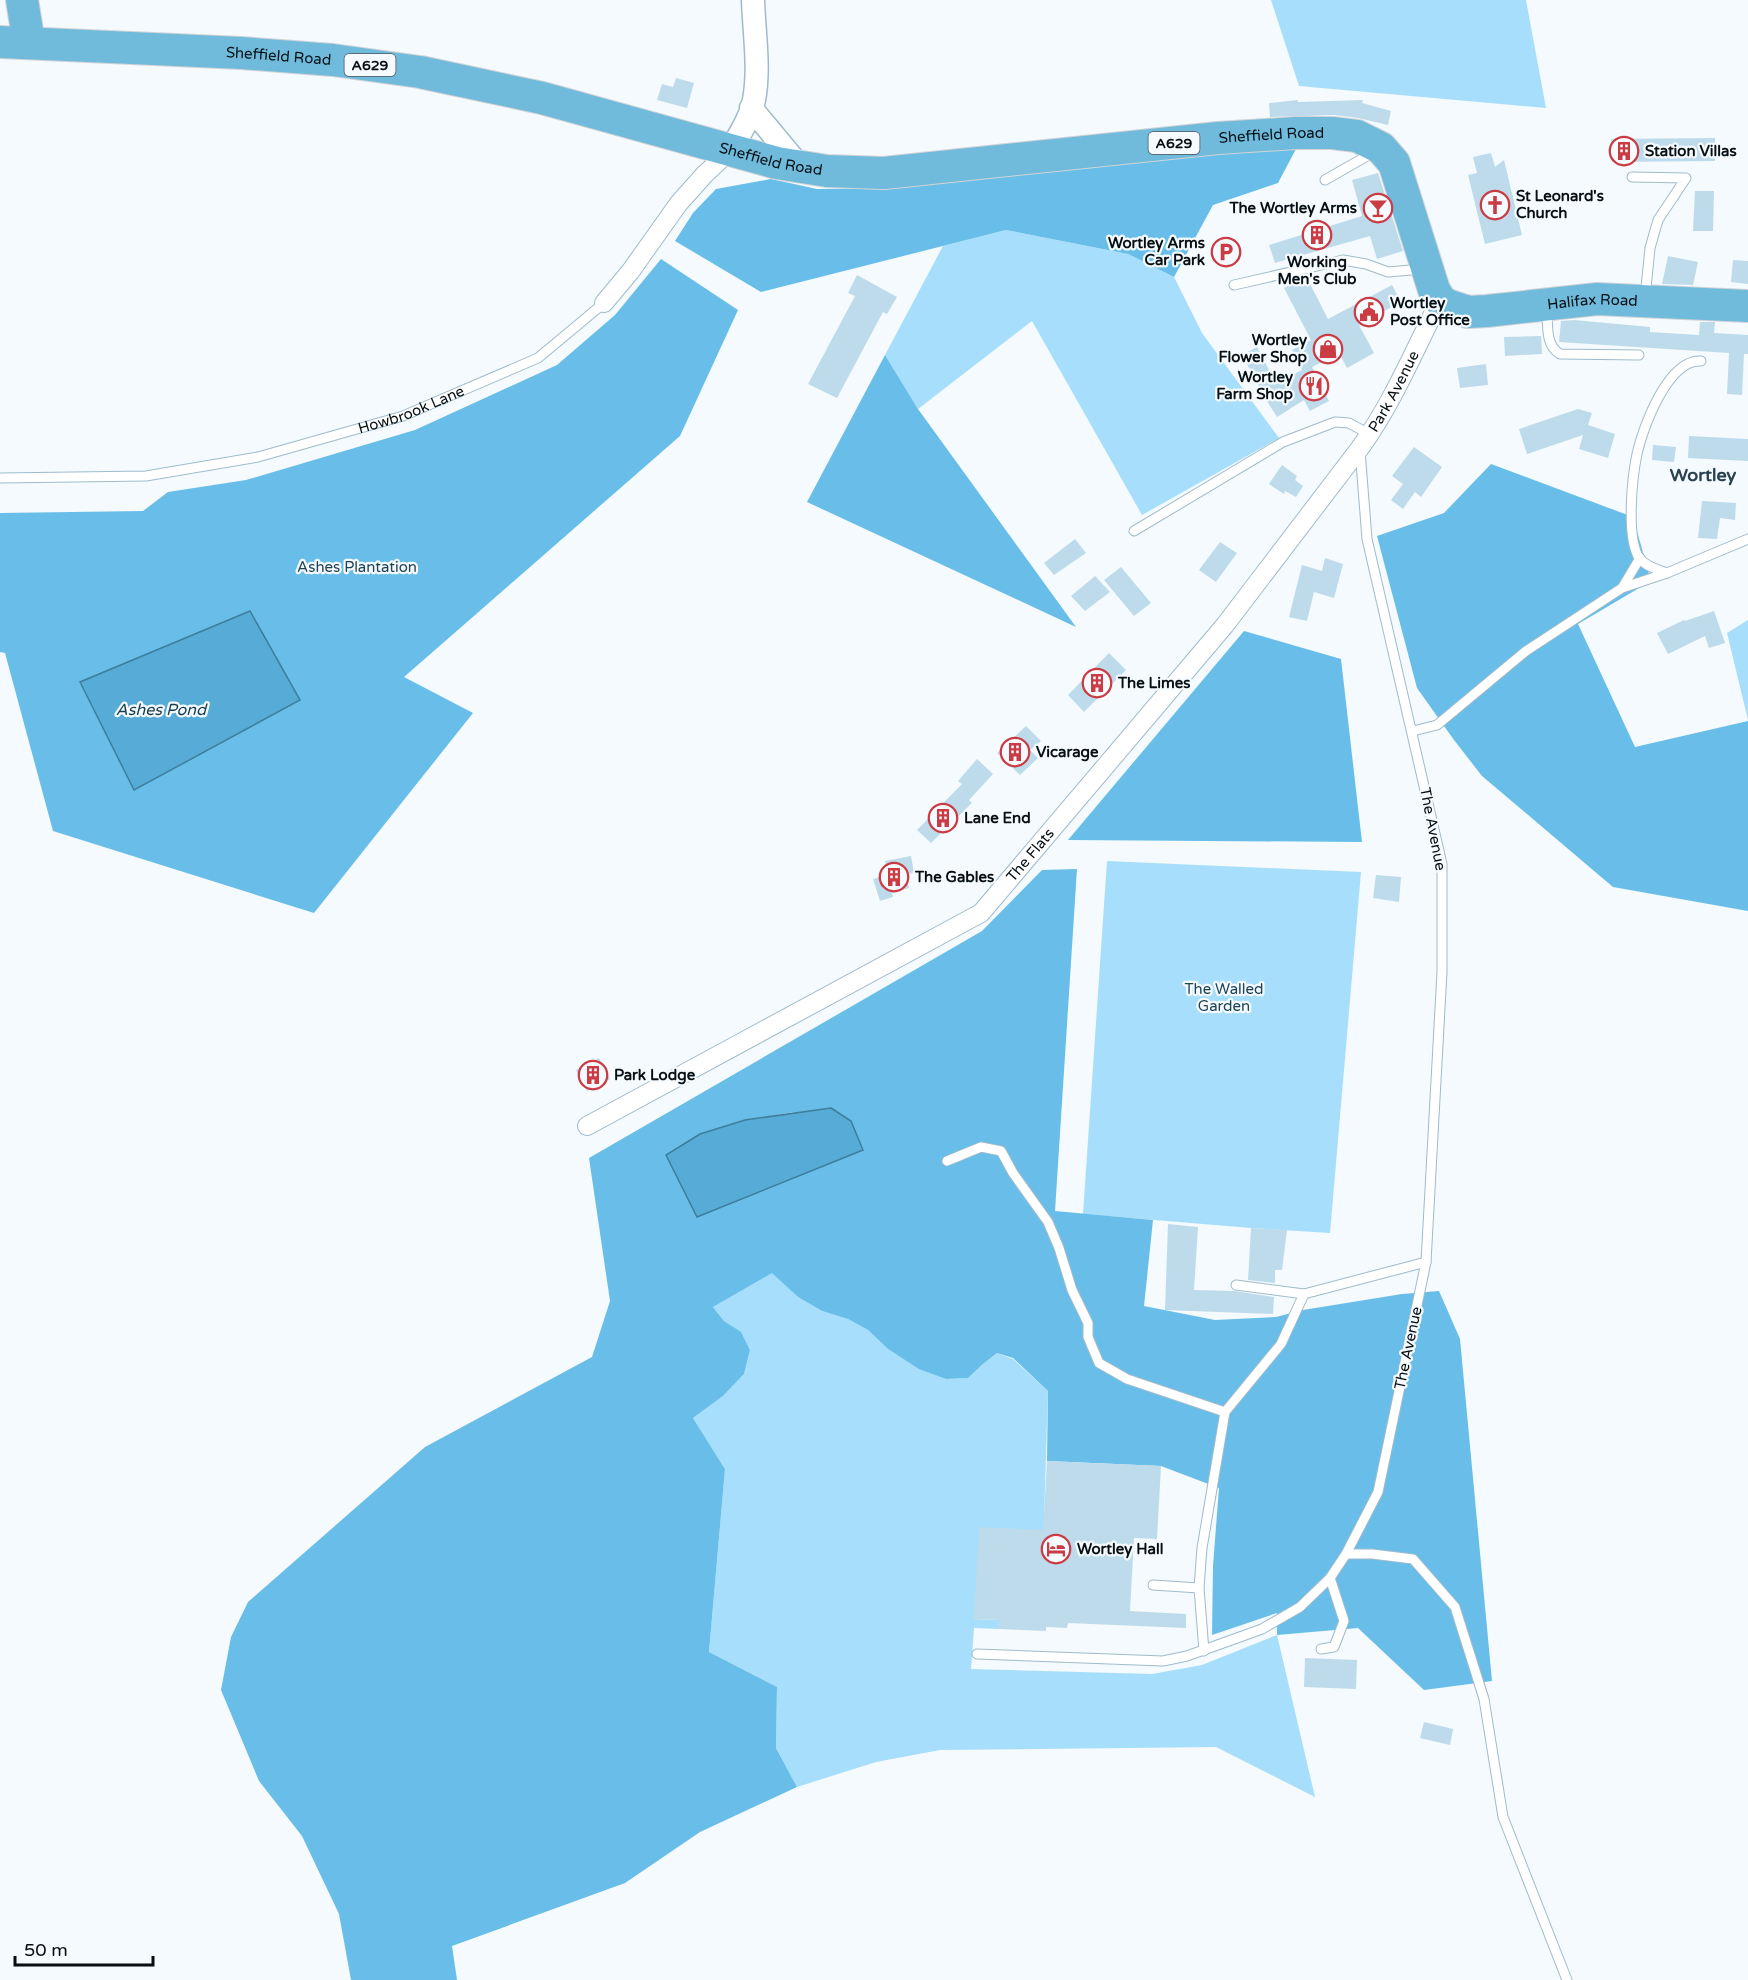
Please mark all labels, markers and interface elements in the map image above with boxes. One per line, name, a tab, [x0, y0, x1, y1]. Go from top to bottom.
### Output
street label: Sheffield Road	[226, 43, 332, 69]
road number: A629	[344, 54, 395, 76]
street label: Sheffield Road	[1218, 124, 1324, 147]
road number: A629	[1148, 132, 1200, 154]
building icon: Station Villas	[1608, 135, 1640, 167]
street label: Sheffield Road	[717, 138, 824, 179]
place label: Station Villas	[1645, 142, 1737, 160]
place label: St Leonard's Church	[1516, 187, 1604, 222]
church icon: St Leonard's Church	[1479, 189, 1511, 221]
bar icon: The Wortley Arms	[1362, 192, 1394, 224]
place label: The Wortley Arms	[1228, 199, 1357, 218]
building icon: Working Men's Club	[1301, 219, 1333, 251]
place label: Wortley Arms Car Park	[1108, 234, 1205, 269]
parking icon: Wortley Arms Car Park	[1210, 236, 1242, 268]
place label: Working Men's Club	[1277, 253, 1357, 288]
street label: Halifax Road	[1546, 290, 1638, 313]
place label: Wortley Post Office	[1390, 294, 1470, 329]
public building icon: Wortley Post Office	[1353, 296, 1385, 328]
place label: Wortley Flower Shop	[1218, 331, 1308, 367]
shop icon: Wortley Flower Shop	[1312, 333, 1344, 365]
street label: Park Avenue	[1364, 348, 1423, 435]
place label: Wortley Farm Shop	[1216, 368, 1294, 404]
restaurant icon: Wortley Farm Shop	[1298, 370, 1330, 402]
street label: Howbrook Lane	[356, 382, 467, 437]
district label: Wortley	[1670, 464, 1737, 486]
park label: Ashes Plantation	[297, 558, 417, 576]
building icon: The Limes	[1081, 667, 1113, 699]
place label: The Limes	[1117, 674, 1190, 692]
water label: Ashes Pond	[116, 700, 208, 720]
building icon: Vicarage	[999, 736, 1031, 768]
place label: Vicarage	[1036, 743, 1099, 762]
street label: The Avenue	[1416, 786, 1450, 872]
building icon: Lane End	[927, 802, 959, 834]
place label: Lane End	[964, 809, 1031, 827]
street label: The Flats	[1002, 824, 1058, 885]
building icon: The Gables	[878, 861, 910, 893]
place label: The Gables	[914, 868, 994, 886]
park label: The Walled Garden	[1185, 980, 1264, 1015]
building icon: Park Lodge	[577, 1059, 609, 1091]
place label: Park Lodge	[614, 1066, 696, 1085]
street label: The Avenue	[1390, 1305, 1426, 1391]
hotel icon: Wortley Hall	[1040, 1533, 1072, 1565]
place label: Wortley Hall	[1077, 1540, 1163, 1559]
scale bar	[15, 1929, 153, 1967]
text: 50 m	[24, 1939, 68, 1961]

